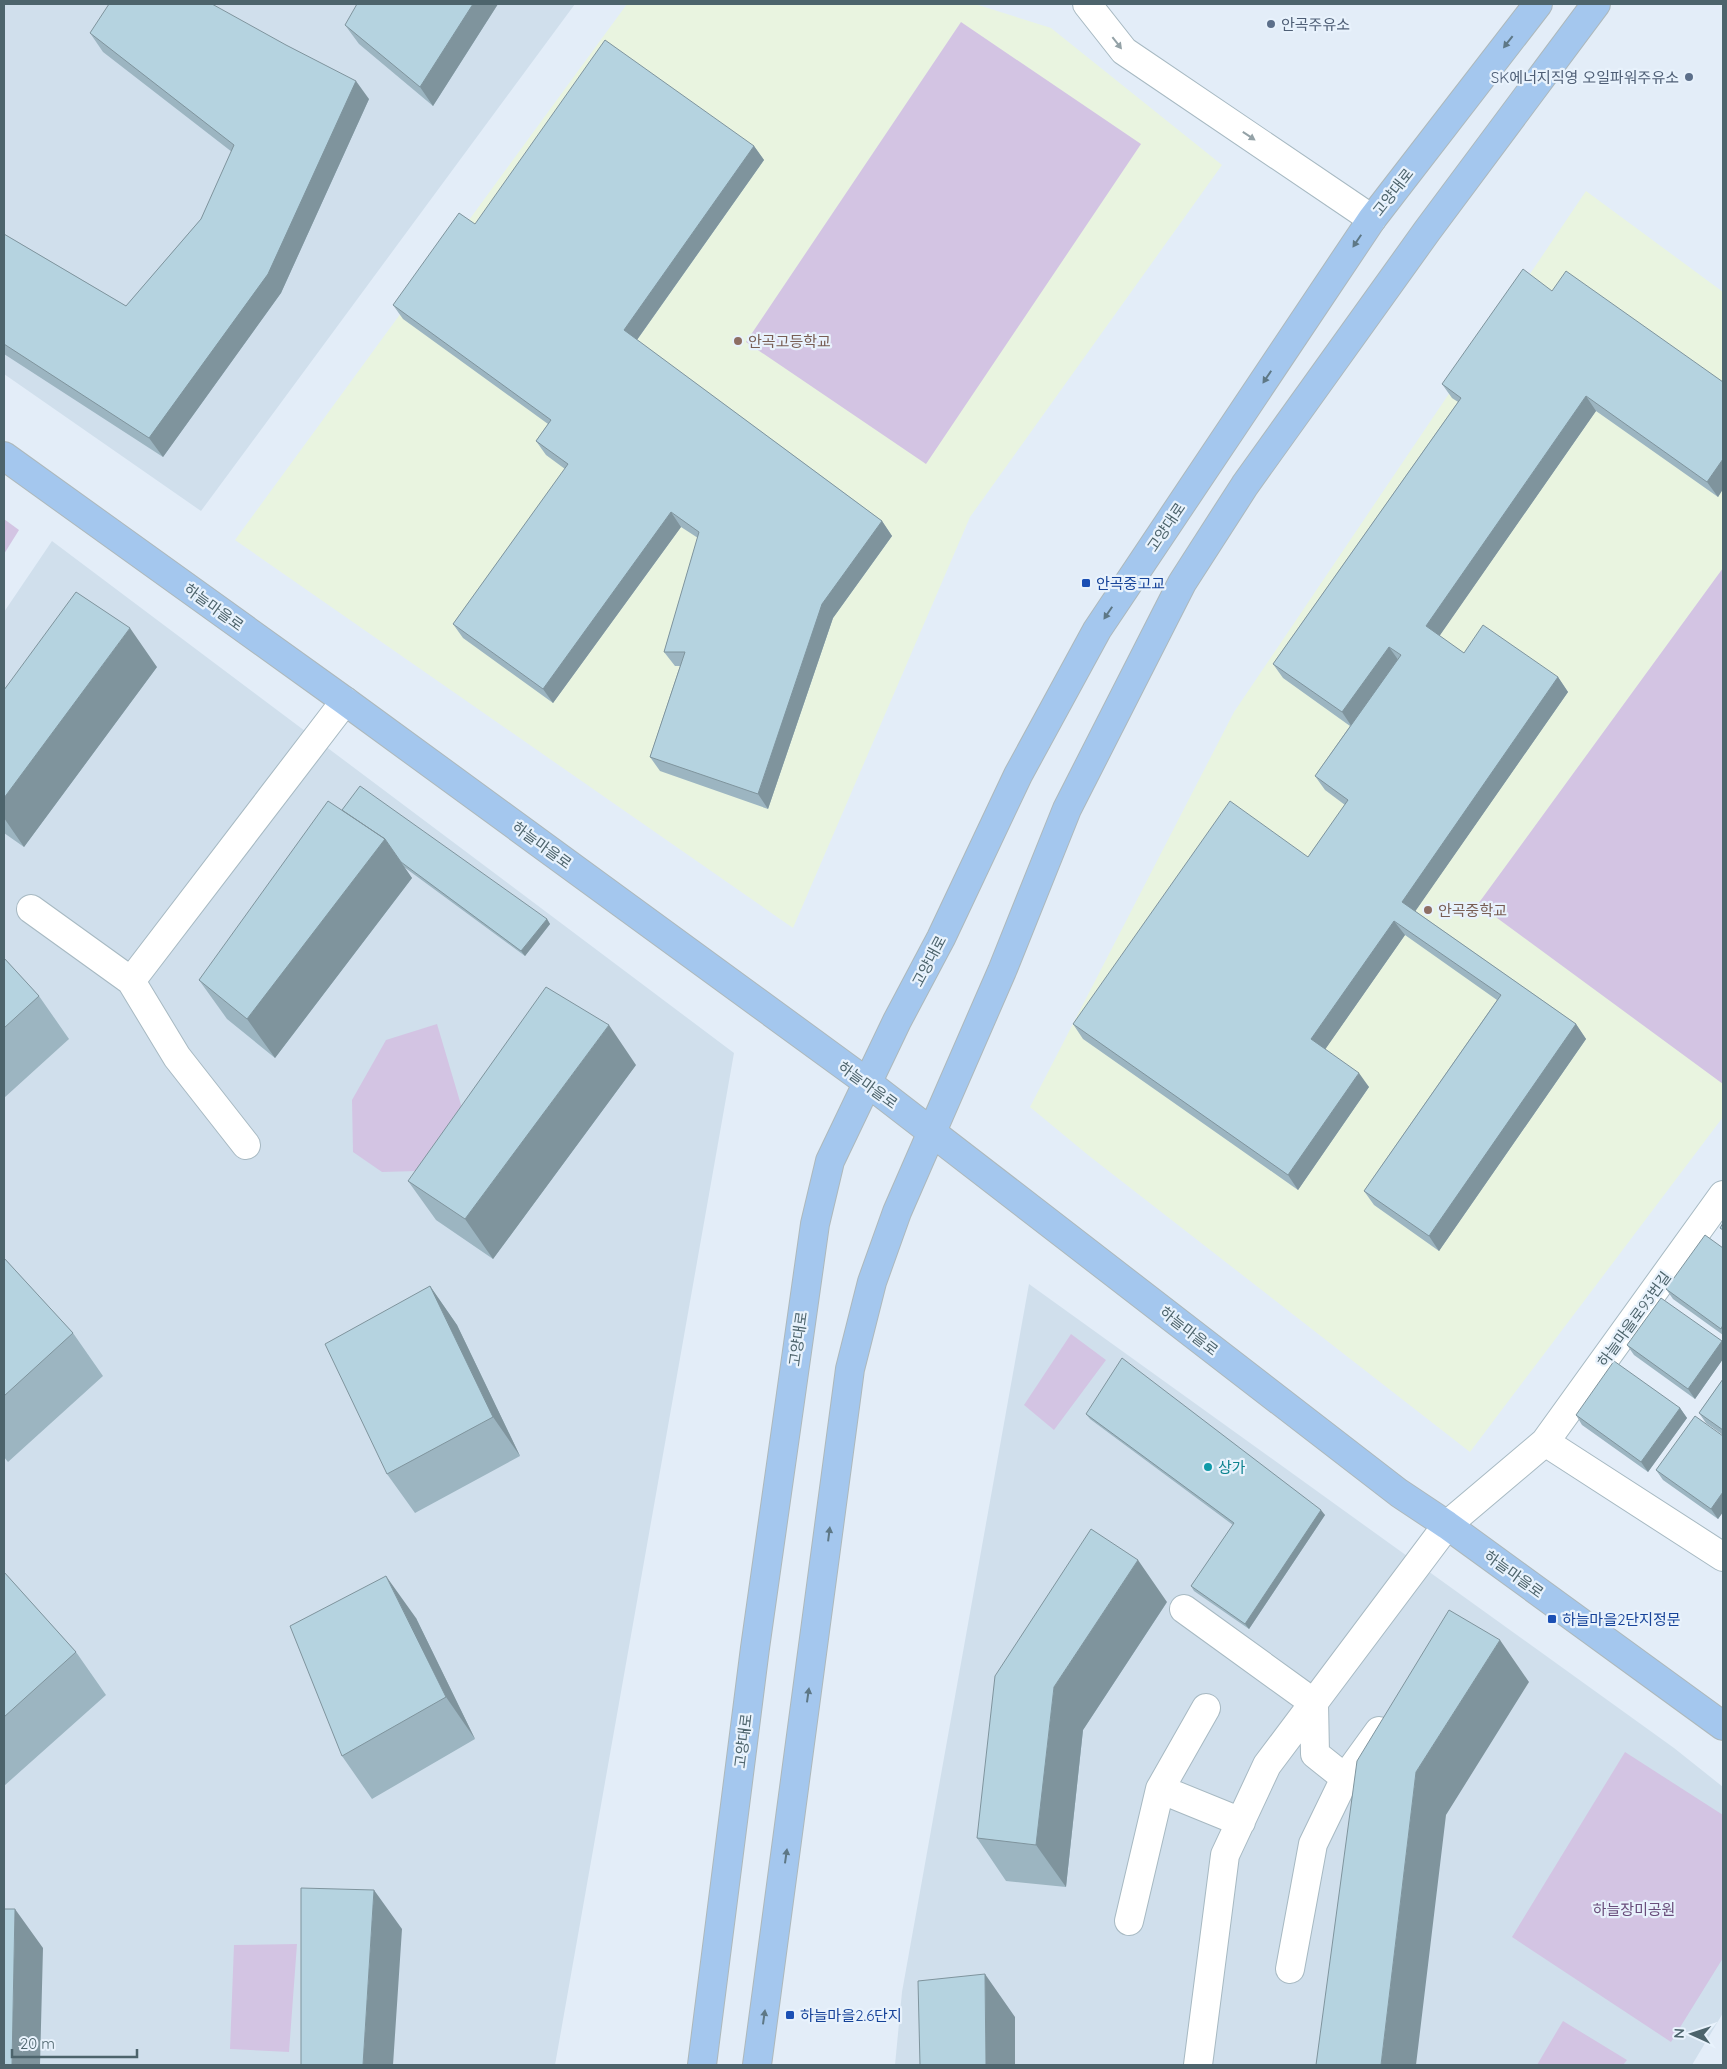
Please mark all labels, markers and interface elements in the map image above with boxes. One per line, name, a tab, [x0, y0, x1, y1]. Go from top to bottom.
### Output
place label: 안곡주유소	[1281, 15, 1350, 34]
marker: 안곡주유소	[1265, 18, 1277, 30]
one-way arrow	[1503, 35, 1513, 49]
one-way arrow	[1112, 36, 1123, 49]
place label: SK에너지직영 오일파워주유소	[1491, 68, 1679, 87]
marker: SK에너지직영 오일파워주유소	[1683, 71, 1695, 83]
one-way arrow	[1243, 132, 1256, 141]
street label: 고양대로	[1369, 164, 1417, 220]
one-way arrow	[1352, 235, 1362, 248]
place label: 안곡고등학교	[748, 332, 831, 351]
marker: 안곡고등학교	[732, 335, 744, 347]
one-way arrow	[1262, 370, 1272, 383]
street label: 고양대로	[1143, 499, 1189, 555]
place label: 안곡중고교	[1096, 574, 1165, 593]
marker: 안곡중고교	[1080, 577, 1092, 589]
street label: 하늘마을로	[180, 579, 248, 635]
one-way arrow	[1103, 607, 1113, 620]
street label: 하늘마을로	[508, 817, 576, 873]
place label: 안곡중학교	[1438, 901, 1507, 920]
marker: 안곡중학교	[1422, 904, 1434, 916]
street label: 고양대로	[908, 932, 950, 990]
street label: 하늘마을로	[834, 1057, 902, 1113]
street label: 하늘마을로93번길	[1593, 1268, 1675, 1370]
street label: 하늘마을로	[1156, 1302, 1222, 1360]
street label: 고양대로	[785, 1310, 811, 1368]
place label: 상가	[1218, 1458, 1246, 1477]
marker: 상가	[1202, 1461, 1214, 1473]
one-way arrow	[825, 1525, 833, 1541]
street label: 하늘마을로	[1480, 1546, 1548, 1602]
place label: 하늘마을2단지정문	[1562, 1610, 1681, 1629]
marker: 하늘마을2단지정문	[1546, 1613, 1558, 1625]
one-way arrow	[804, 1687, 812, 1703]
street label: 고양대로	[730, 1712, 756, 1770]
one-way arrow	[782, 1848, 790, 1864]
park label: 하늘장미공원	[1593, 1900, 1675, 1919]
place label: 하늘마을2.6단지	[800, 2006, 902, 2025]
one-way arrow	[760, 2009, 768, 2025]
marker: 하늘마을2.6단지	[784, 2009, 796, 2021]
north arrow	[1667, 2009, 1717, 2059]
scale bar	[12, 2026, 138, 2058]
text: N	[1670, 2028, 1688, 2039]
text: 20 m	[20, 2034, 55, 2053]

